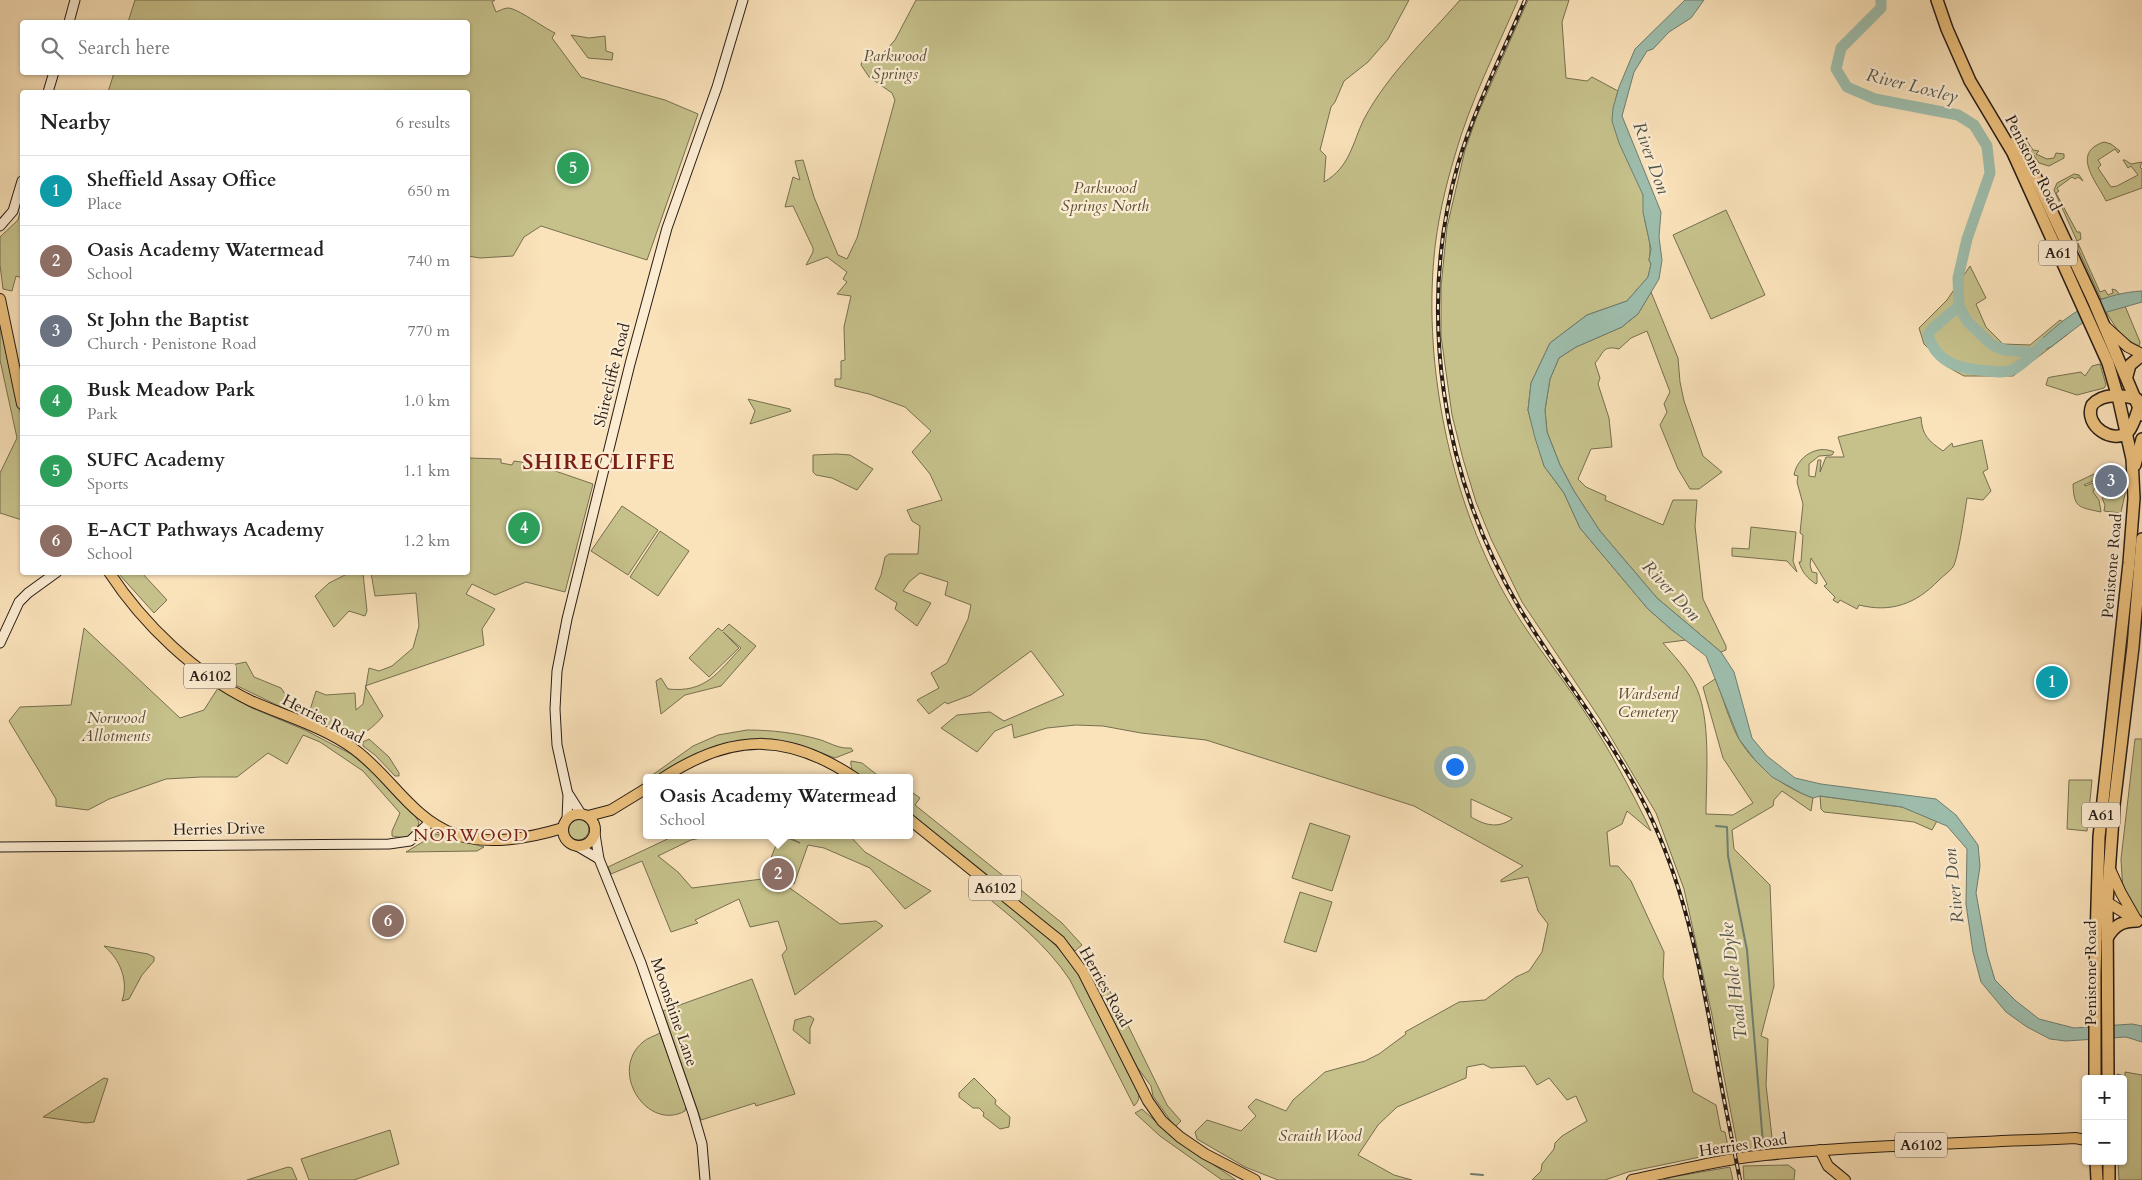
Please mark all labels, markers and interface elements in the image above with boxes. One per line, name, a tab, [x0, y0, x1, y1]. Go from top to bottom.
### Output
search box	[20, 20, 470, 75]
icon: search	[38, 34, 66, 62]
text: Search here	[78, 35, 170, 61]
park label: Parkwood Springs	[864, 45, 928, 85]
water label: River Loxley	[1863, 63, 1961, 110]
text: Nearby	[40, 108, 111, 137]
street label: Penistone Road	[1999, 111, 2067, 215]
text: 6 results	[396, 112, 450, 134]
water label: River Don	[1626, 118, 1676, 198]
pin: 5	[557, 149, 589, 187]
text: Sheffield Assay Office	[87, 167, 277, 193]
park label: Parkwood Springs North	[1061, 177, 1149, 217]
text: 1	[52, 180, 60, 202]
text: 650 m	[408, 180, 450, 202]
text: Place	[87, 193, 122, 215]
text: Oasis Academy Watermead	[87, 237, 324, 263]
road number: A61	[2039, 240, 2077, 266]
text: 2	[52, 250, 60, 272]
text: 740 m	[408, 250, 450, 272]
text: School	[87, 263, 132, 285]
text: St John the Baptist	[87, 307, 249, 333]
text: 3	[52, 320, 60, 342]
text: 770 m	[408, 320, 450, 342]
street label: Shirecliffe Road	[588, 320, 636, 429]
text: Church · Penistone Road	[87, 333, 257, 355]
text: Busk Meadow Park	[87, 377, 255, 403]
text: 4	[52, 390, 60, 412]
text: 1.0 km	[403, 390, 450, 412]
text: Park	[87, 403, 118, 425]
text: SUFC Academy	[87, 447, 225, 473]
district label: SHIRECLIFFE	[522, 448, 676, 477]
text: 5	[52, 460, 60, 482]
text: 1.1 km	[403, 460, 450, 482]
pin: 3	[2095, 462, 2127, 500]
text: Sports	[87, 473, 128, 495]
pin: 4	[508, 509, 540, 547]
street label: Penistone Road	[2096, 512, 2128, 619]
text: E-ACT Pathways Academy	[87, 517, 324, 543]
text: 6	[52, 530, 60, 552]
text: 1.2 km	[403, 530, 450, 552]
text: School	[87, 543, 132, 565]
water label: River Don	[1636, 555, 1706, 627]
pin: 1	[2036, 663, 2068, 701]
road number: A6102	[184, 664, 236, 688]
park label: Wardsend Cemetery	[1617, 683, 1680, 723]
street label: Herries Road	[278, 689, 368, 749]
park label: Norwood Allotments	[81, 707, 151, 747]
your location	[1442, 754, 1468, 780]
popup	[643, 774, 913, 839]
text: Oasis Academy Watermead	[660, 783, 896, 809]
road number: A61	[2082, 802, 2120, 828]
text: School	[660, 809, 705, 831]
street label: Herries Drive	[173, 817, 265, 841]
district label: NORWOOD	[413, 823, 529, 848]
water label: River Don	[1938, 847, 1970, 925]
pin: 2	[762, 855, 794, 893]
road number: A6102	[969, 876, 1021, 900]
pin: 6	[372, 902, 404, 940]
water label: Toad Hole Dyke	[1714, 920, 1754, 1041]
street label: Penistone Road	[2080, 920, 2102, 1026]
street label: Herries Road	[1074, 943, 1136, 1032]
street label: Moonshine Lane	[645, 955, 703, 1069]
map controls	[2082, 1075, 2127, 1165]
button: +	[2082, 1075, 2127, 1120]
button: −	[2082, 1120, 2127, 1165]
park label: Scraith Wood	[1279, 1125, 1363, 1147]
street label: Herries Road	[1697, 1128, 1789, 1162]
road number: A6102	[1895, 1132, 1947, 1158]

